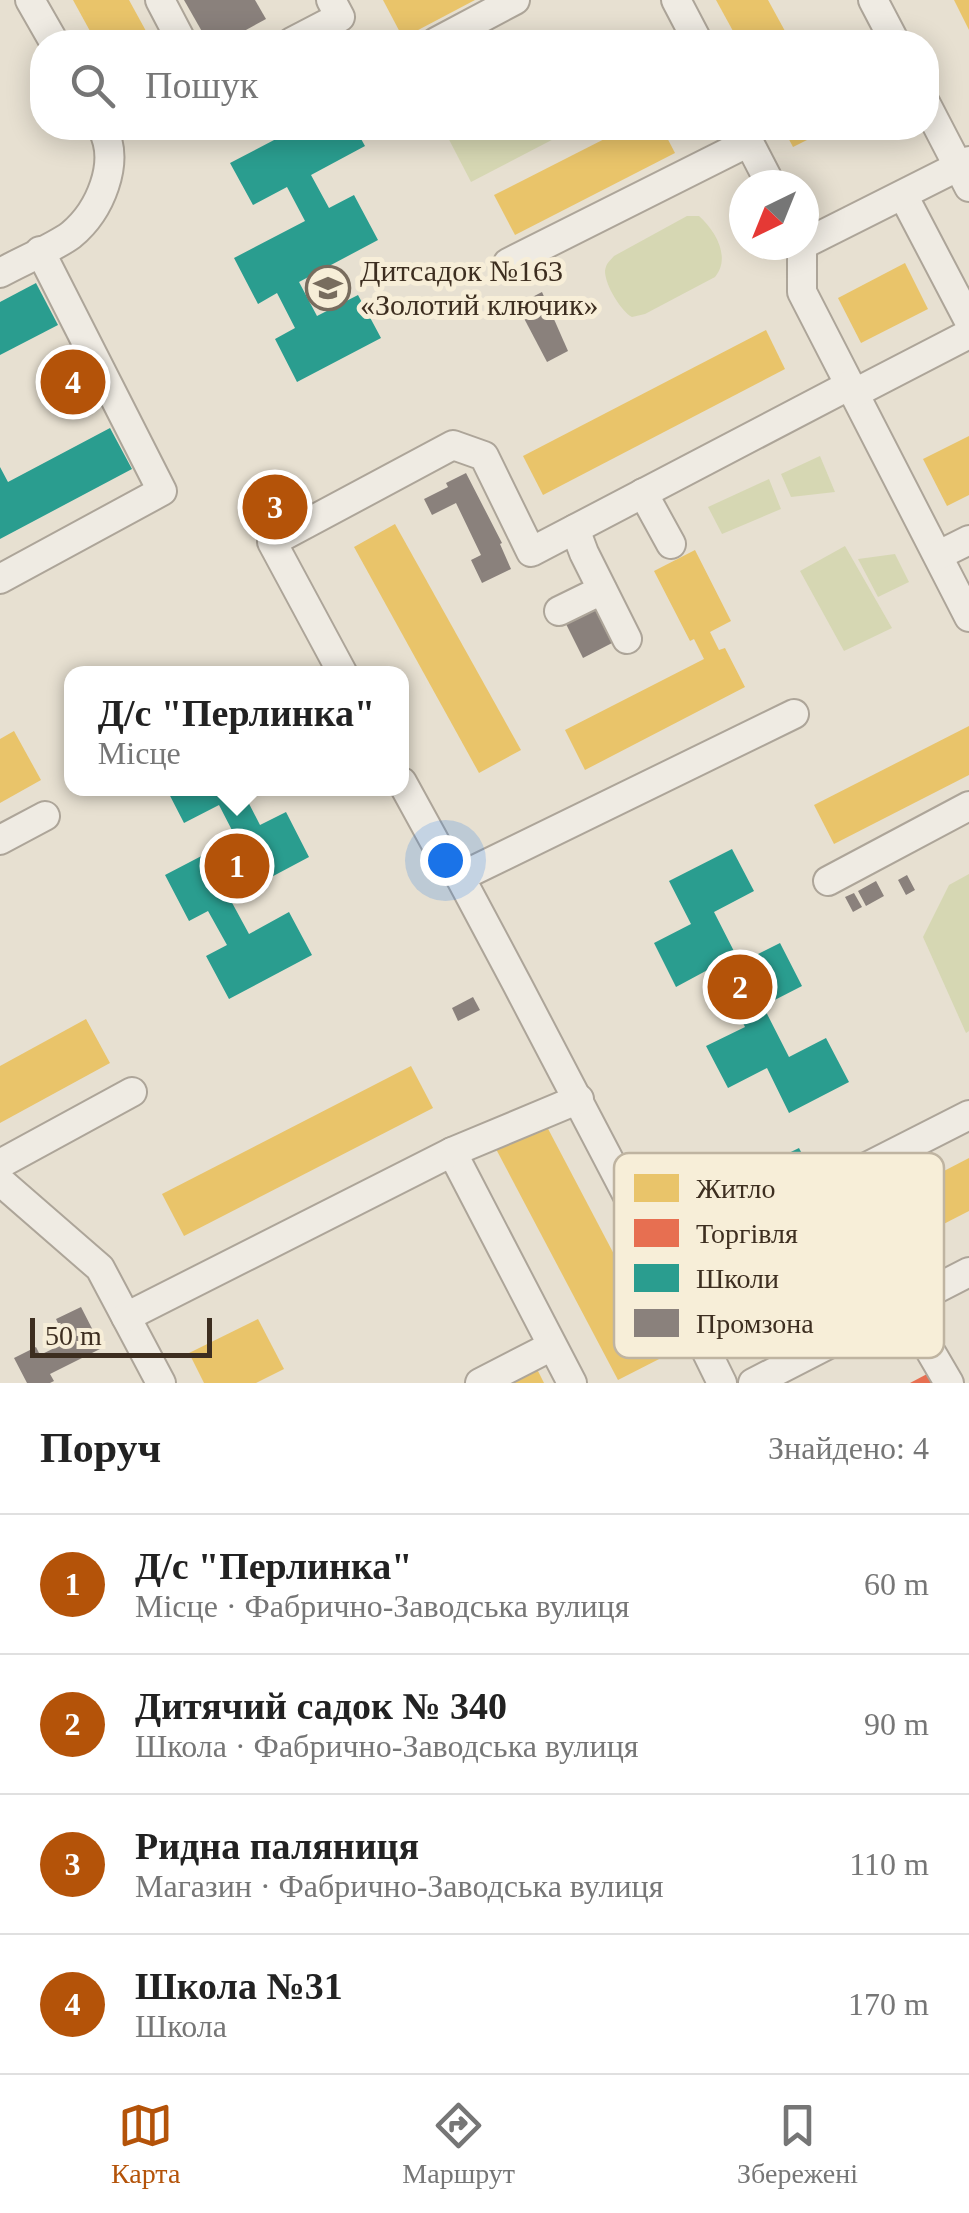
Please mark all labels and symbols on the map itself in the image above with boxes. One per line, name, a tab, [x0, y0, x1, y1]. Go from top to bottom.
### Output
north arrow	[729, 170, 819, 260]
place label: Дитсадок №163 «Золотий ключик»	[360, 254, 598, 321]
school or university icon: Дитсадок №163 «Золотий ключик»	[305, 265, 351, 311]
pin: 4	[40, 344, 106, 420]
pin: 3	[242, 470, 308, 544]
pin: 1	[204, 828, 270, 904]
your location	[420, 835, 471, 886]
pin: 2	[708, 950, 772, 1024]
legend	[614, 1153, 944, 1358]
text: Житло	[696, 1173, 776, 1204]
text: Торгівля	[696, 1218, 798, 1249]
text: Школи	[696, 1263, 779, 1294]
text: Промзона	[696, 1308, 814, 1339]
scale bar	[30, 1313, 212, 1358]

